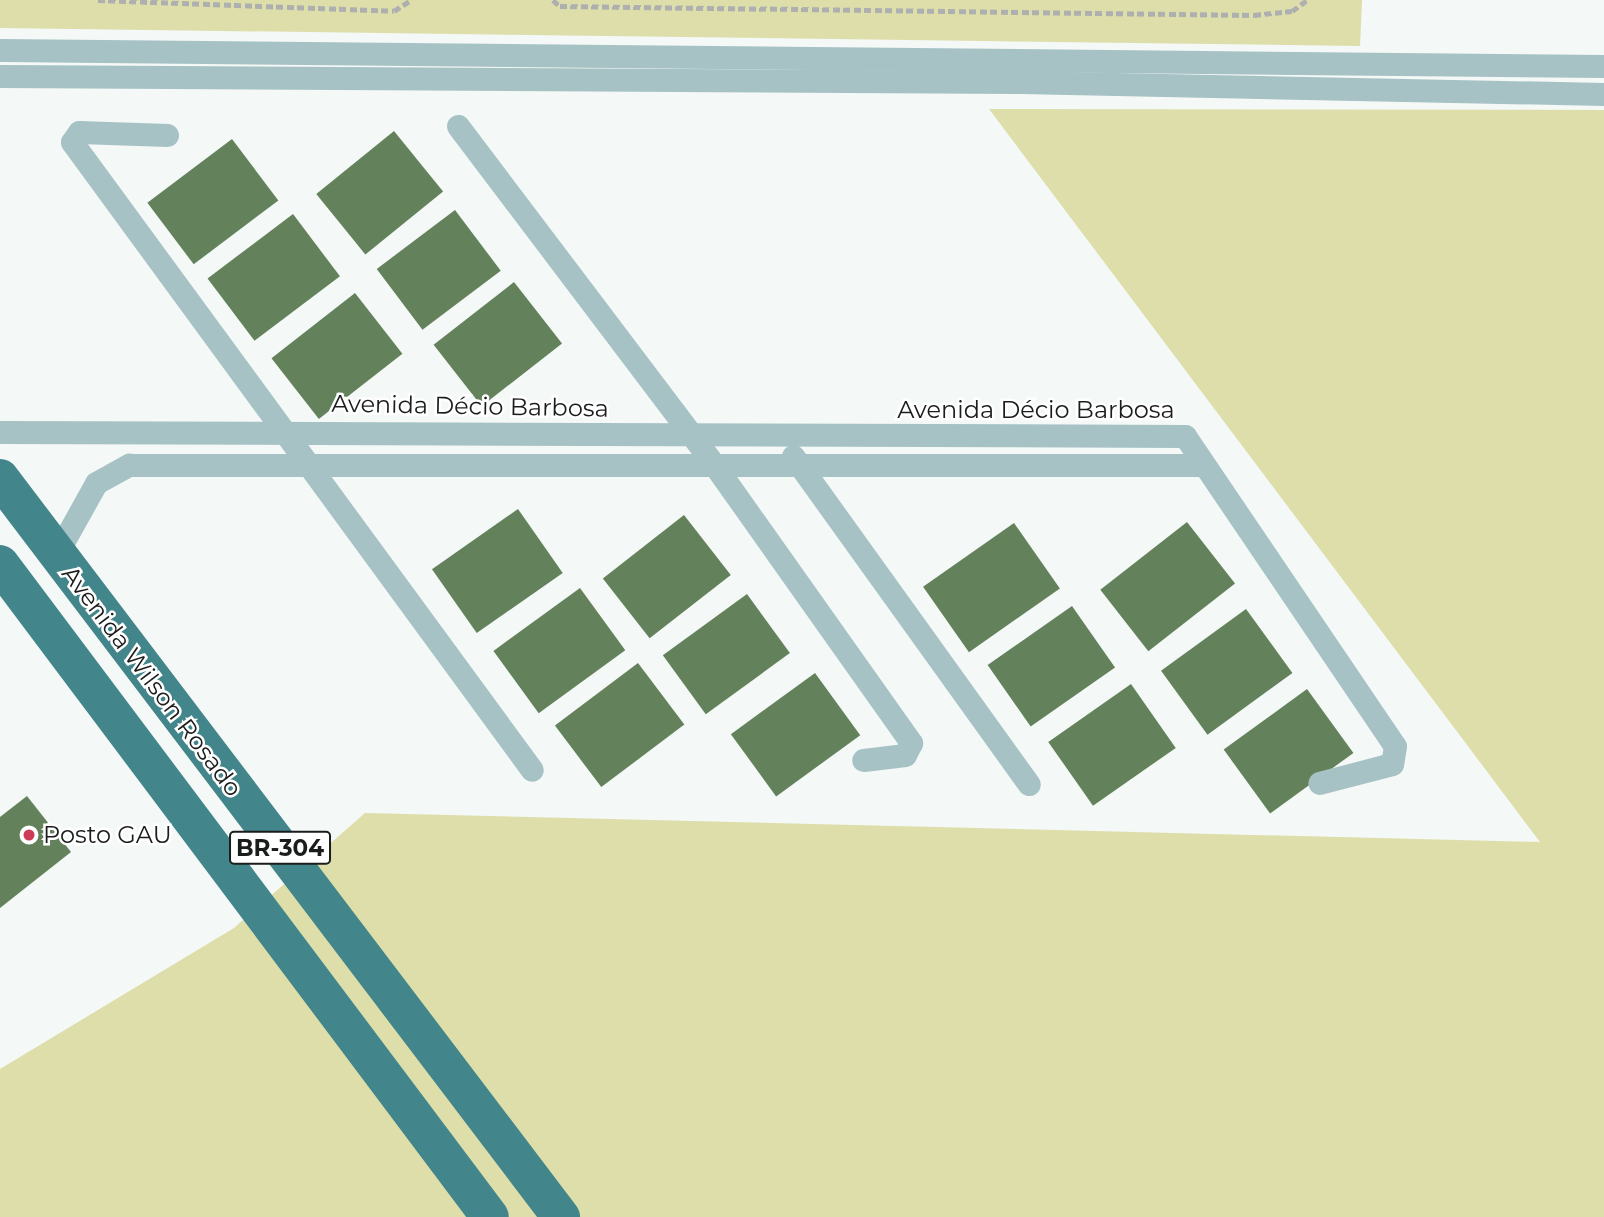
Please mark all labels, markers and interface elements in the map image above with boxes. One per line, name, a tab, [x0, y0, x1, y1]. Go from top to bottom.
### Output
street label: Avenida Décio Barbosa	[331, 389, 609, 423]
street label: Avenida Décio Barbosa	[897, 396, 1175, 424]
street label: Avenida Wilson Rosado	[56, 560, 248, 802]
place label: Posto GAU	[43, 821, 172, 849]
marker: Posto GAU	[21, 827, 37, 843]
road number: BR-304	[228, 828, 332, 868]

